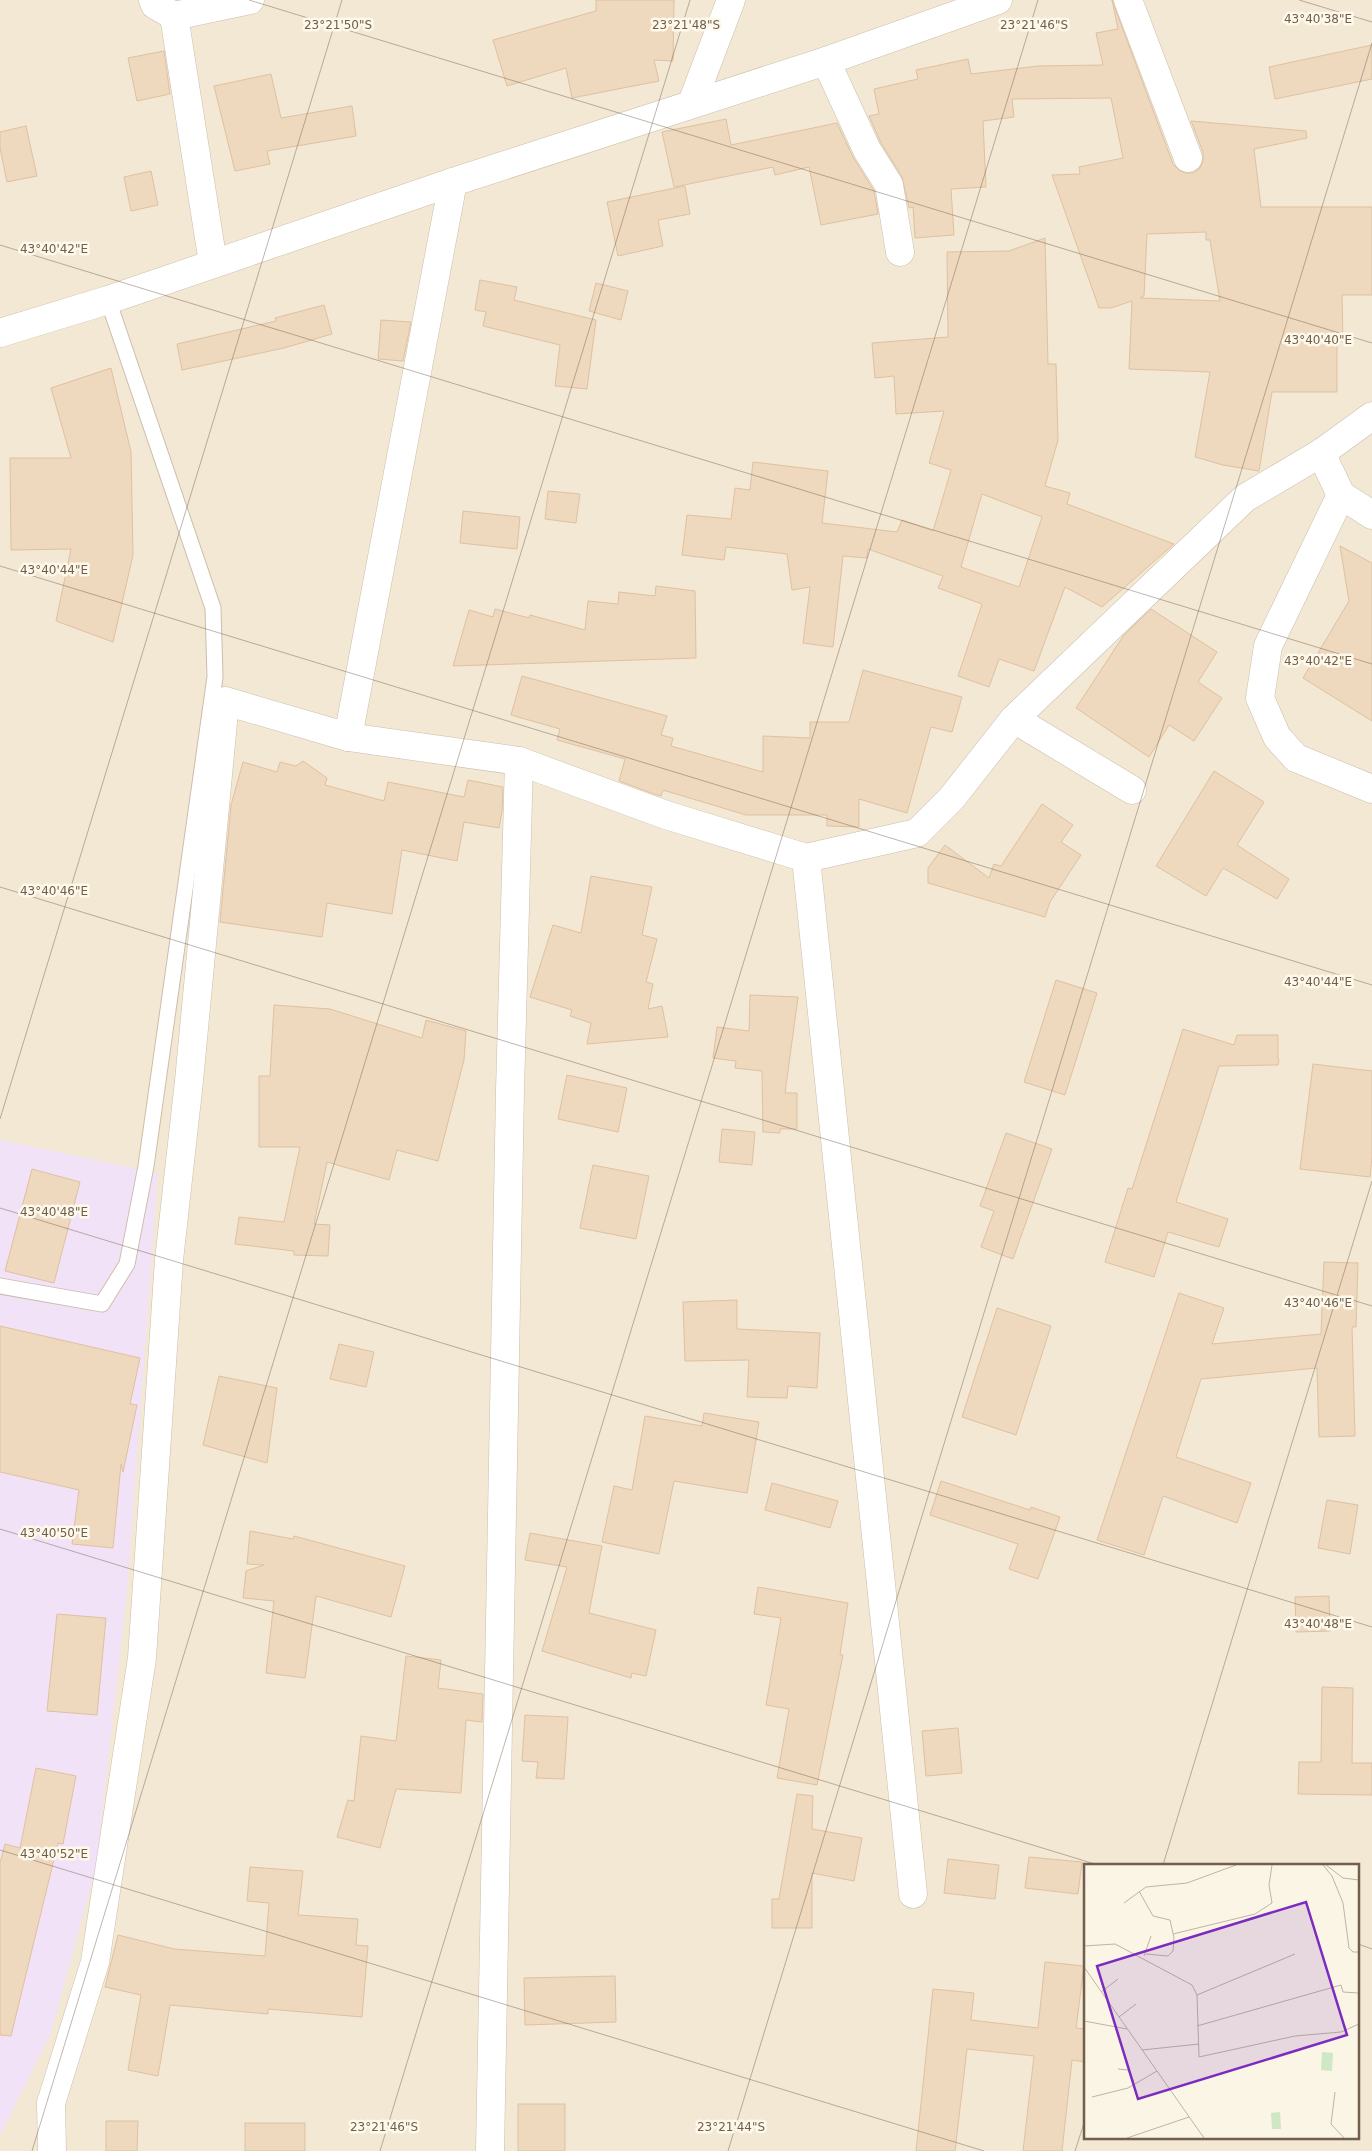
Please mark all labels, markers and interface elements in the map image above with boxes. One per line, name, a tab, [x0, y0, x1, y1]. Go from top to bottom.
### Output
text: 43°40'38"E	[1284, 12, 1352, 26]
text: 23°21'50"S	[304, 18, 372, 32]
text: 23°21'48"S	[652, 18, 720, 32]
text: 23°21'46"S	[1000, 18, 1068, 32]
text: 43°40'42"E	[20, 242, 88, 256]
text: 43°40'40"E	[1284, 333, 1352, 347]
text: 43°40'44"E	[20, 563, 88, 577]
text: 43°40'42"E	[1284, 654, 1352, 668]
text: 43°40'46"E	[20, 884, 88, 898]
text: 43°40'44"E	[1284, 975, 1352, 989]
text: 43°40'48"E	[20, 1205, 88, 1219]
text: 43°40'46"E	[1284, 1296, 1352, 1310]
text: 43°40'50"E	[20, 1526, 88, 1540]
text: 43°40'48"E	[1284, 1617, 1352, 1631]
text: 43°40'52"E	[20, 1847, 88, 1861]
inset map	[1084, 1864, 1360, 2138]
text: 23°21'46"S	[350, 2120, 418, 2134]
text: 23°21'44"S	[697, 2120, 765, 2134]

